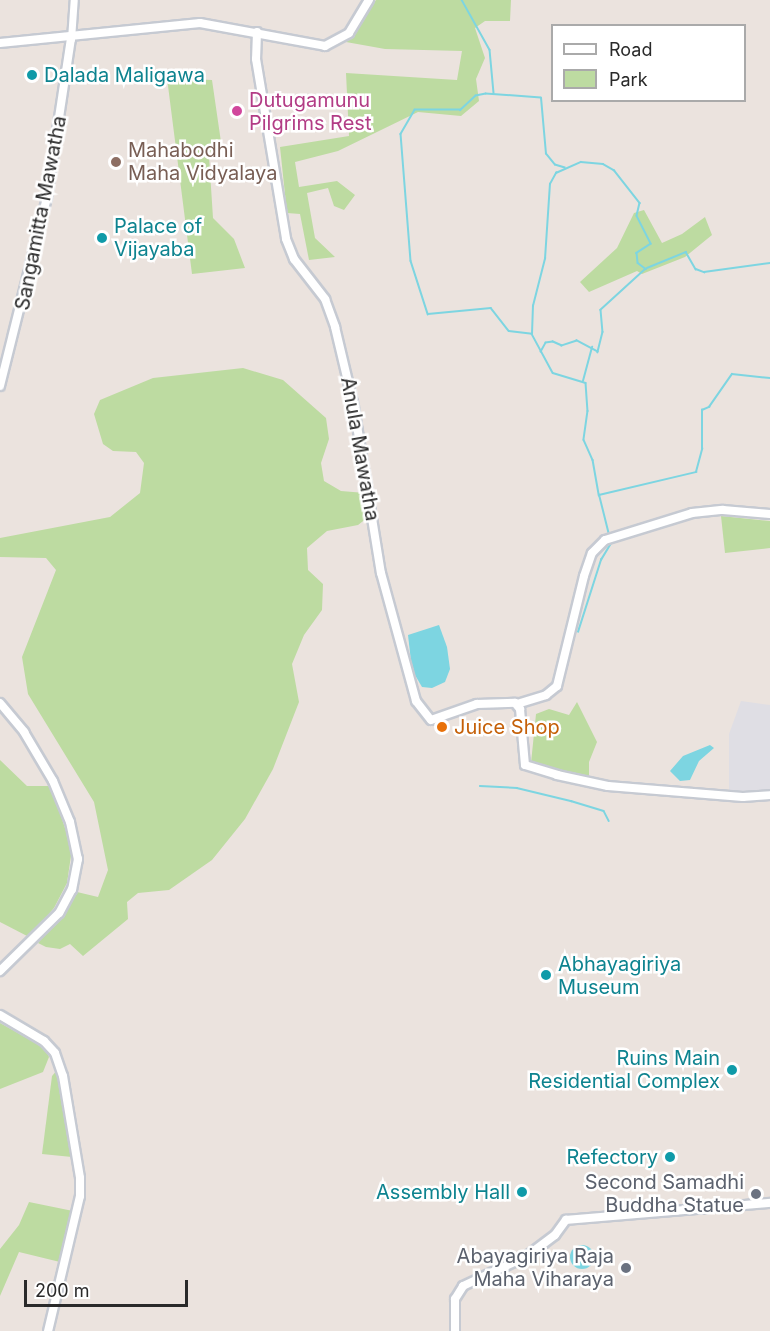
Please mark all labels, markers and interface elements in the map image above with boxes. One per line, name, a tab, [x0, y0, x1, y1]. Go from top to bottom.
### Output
legend	[551, 24, 746, 102]
text: Road	[609, 39, 652, 60]
place label: Dalada Maligawa	[44, 63, 205, 87]
marker: Dalada Maligawa	[25, 68, 39, 82]
text: Park	[609, 69, 648, 90]
place label: Dutugamunu Pilgrims Rest	[249, 88, 371, 135]
marker: Dutugamunu Pilgrims Rest	[230, 104, 244, 118]
street label: Sangamitta Mawatha	[10, 114, 72, 312]
place label: Mahabodhi Maha Vidyalaya	[128, 138, 277, 185]
marker: Mahabodhi Maha Vidyalaya	[109, 155, 123, 169]
place label: Palace of Vijayaba	[114, 214, 202, 261]
marker: Palace of Vijayaba	[95, 231, 109, 245]
street label: Anula Mawatha	[336, 375, 384, 523]
place label: Juice Shop	[454, 715, 560, 739]
marker: Juice Shop	[435, 720, 449, 734]
place label: Abhayagiriya Museum	[558, 952, 681, 999]
marker: Abhayagiriya Museum	[539, 968, 553, 982]
place label: Ruins Main Residential Complex	[528, 1046, 720, 1093]
marker: Ruins Main Residential Complex	[725, 1063, 739, 1077]
place label: Refectory	[566, 1145, 658, 1169]
marker: Refectory	[663, 1150, 677, 1164]
place label: Second Samadhi Buddha Statue	[585, 1170, 744, 1217]
place label: Assembly Hall	[376, 1180, 510, 1204]
marker: Assembly Hall	[515, 1185, 529, 1199]
marker: Second Samadhi Buddha Statue	[749, 1187, 763, 1201]
place label: Abayagiriya Raja Maha Viharaya	[457, 1244, 614, 1291]
marker: Abayagiriya Raja Maha Viharaya	[619, 1261, 633, 1275]
scale bar	[27, 1268, 190, 1306]
text: 200 m	[35, 1280, 90, 1301]

